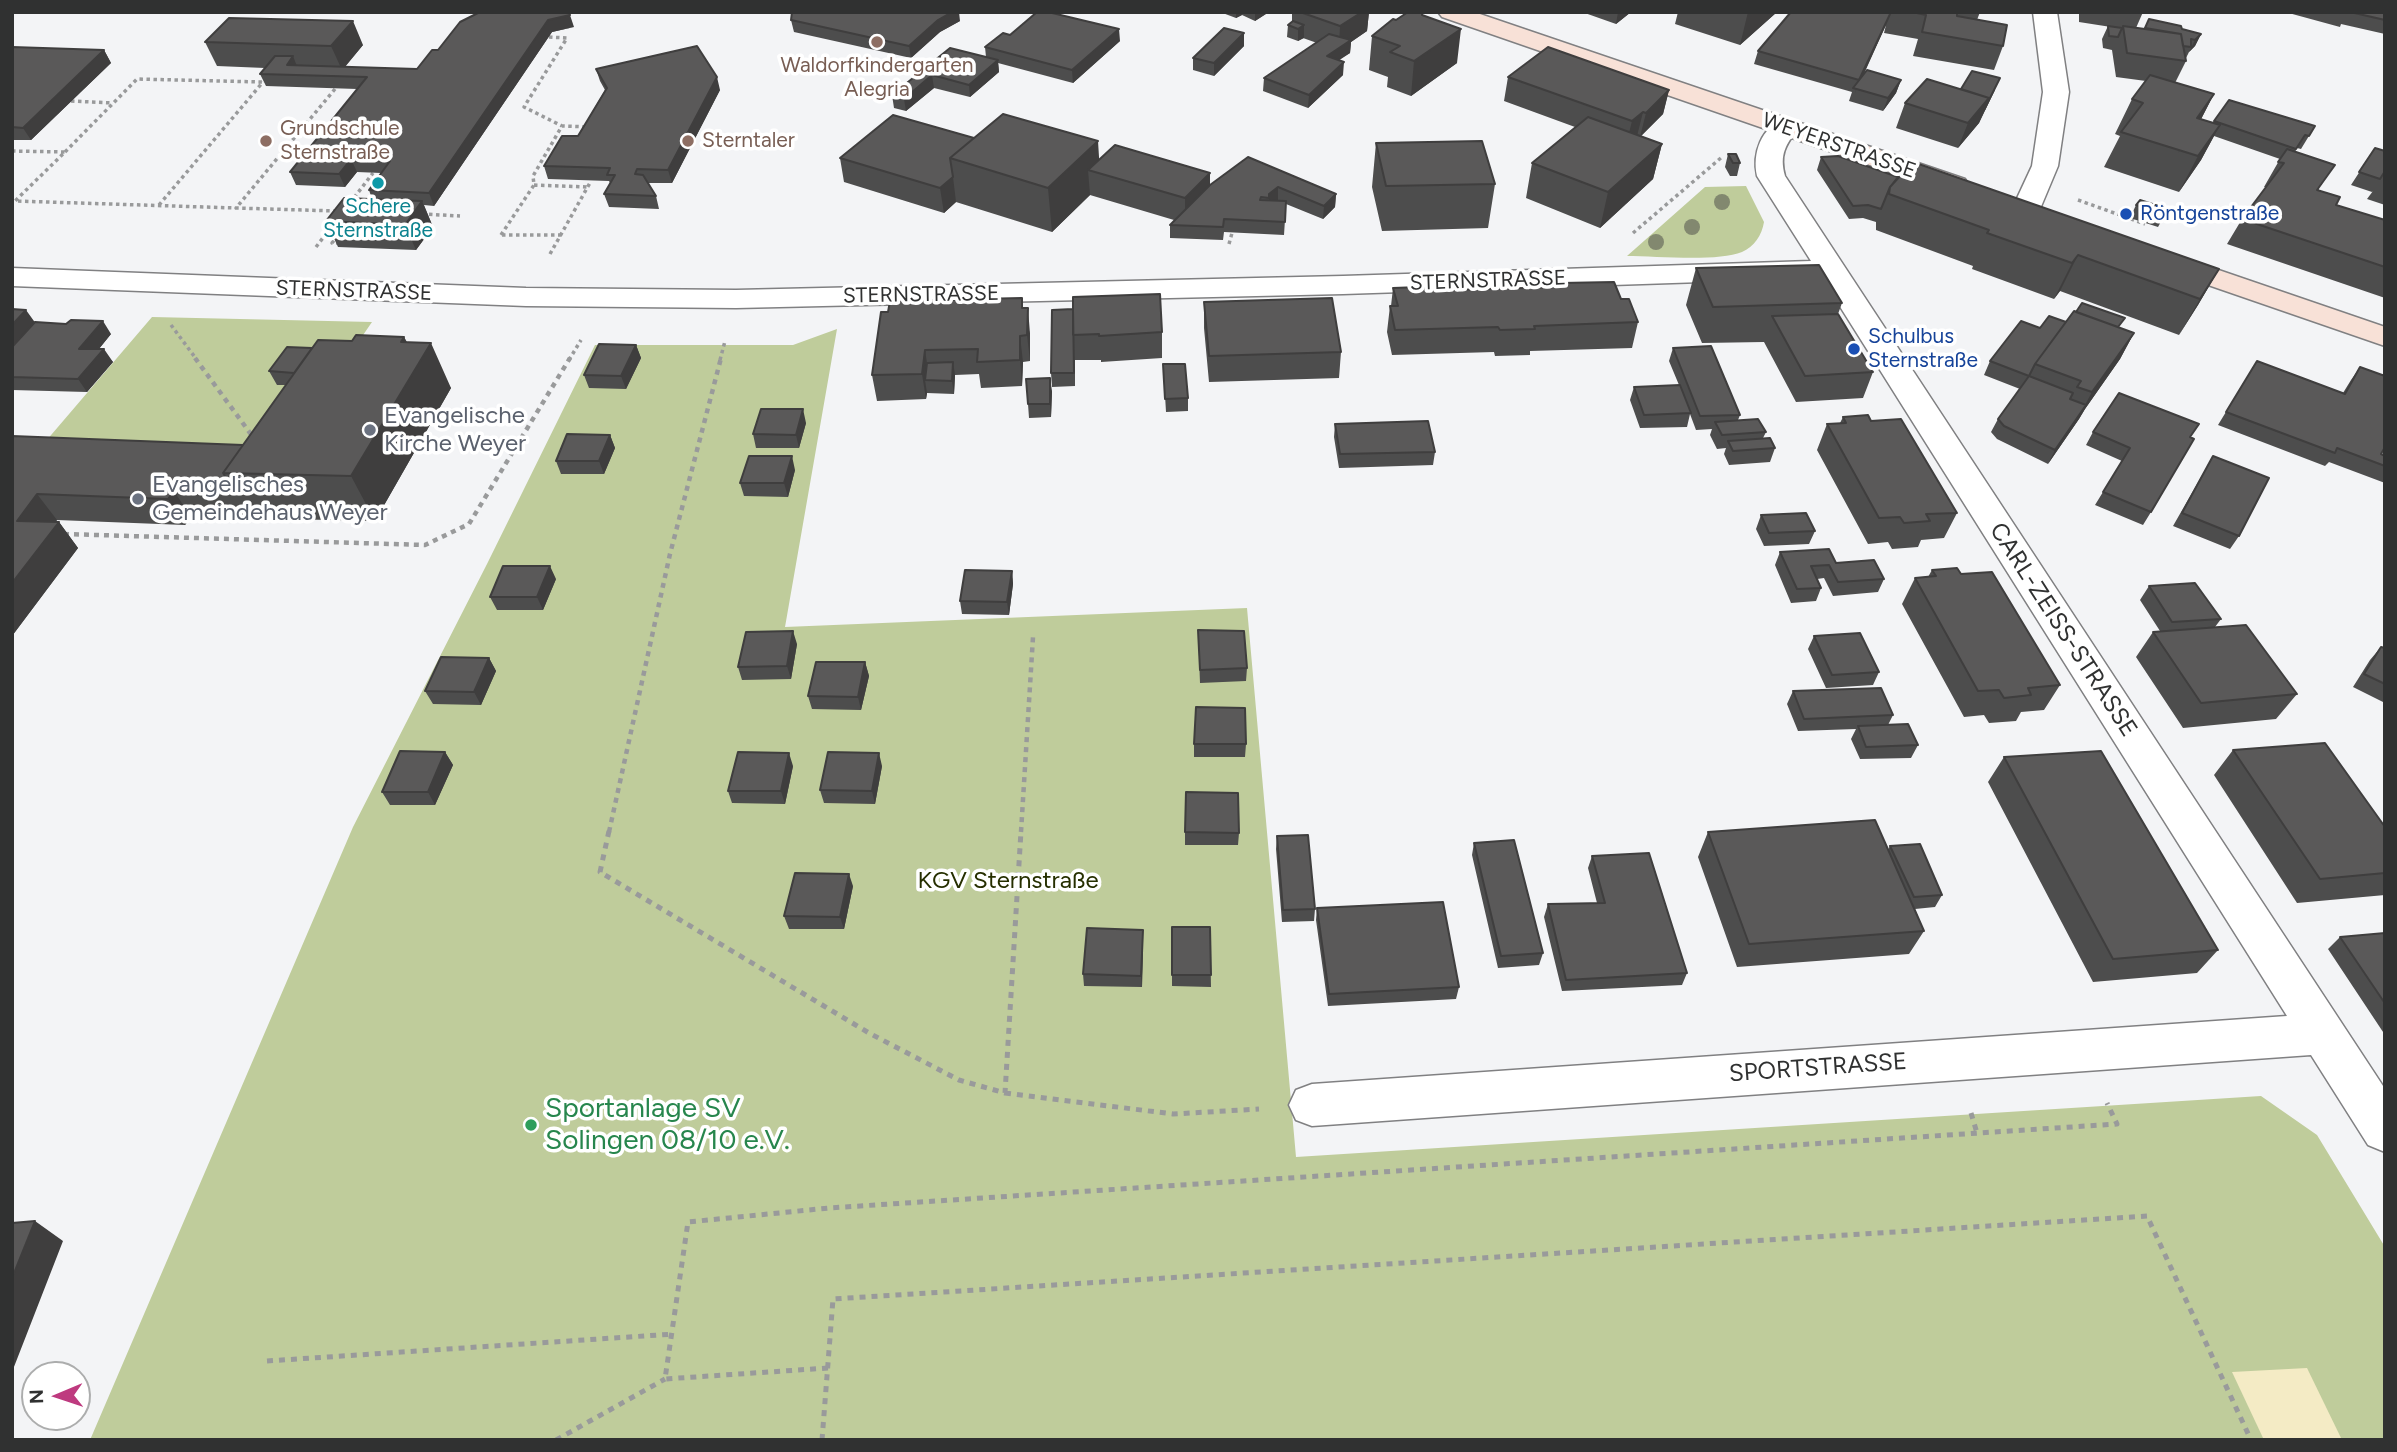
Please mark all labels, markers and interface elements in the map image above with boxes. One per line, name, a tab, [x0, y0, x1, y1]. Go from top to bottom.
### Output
marker: Waldorfkindergarten Alegria	[869, 34, 885, 50]
place label: Waldorfkindergarten Alegria	[781, 53, 973, 103]
street label: WEYERSTRASSE	[1759, 108, 1919, 184]
place label: Grundschule Sternstraße	[280, 116, 399, 166]
place label: Sterntaler	[702, 128, 795, 154]
marker: Grundschule Sternstraße	[258, 133, 274, 149]
marker: Sterntaler	[680, 133, 696, 149]
marker: Schere Sternstraße	[370, 175, 386, 191]
place label: Schere Sternstraße	[323, 194, 433, 244]
place label: Röntgenstraße	[2140, 201, 2279, 227]
marker: Röntgenstraße	[2118, 206, 2134, 222]
street label: STERNSTRASSE	[1409, 266, 1567, 296]
street label: STERNSTRASSE	[275, 276, 433, 306]
street label: STERNSTRASSE	[843, 281, 999, 309]
place label: Schulbus Sternstraße	[1868, 324, 1978, 374]
marker: Schulbus Sternstraße	[1846, 341, 1862, 357]
place label: Evangelische Kirche Weyer	[384, 402, 526, 458]
marker: Evangelische Kirche Weyer	[362, 422, 378, 438]
place label: Evangelisches Gemeindehaus Weyer	[152, 471, 388, 527]
marker: Evangelisches Gemeindehaus Weyer	[130, 491, 146, 507]
street label: CARL-ZEISS-STRASSE	[1983, 517, 2143, 743]
park label: KGV Sternstraße	[917, 867, 1099, 895]
street label: SPORTSTRASSE	[1728, 1047, 1908, 1089]
place label: Sportanlage SV Solingen 08/10 e.V.	[545, 1092, 790, 1158]
marker: Sportanlage SV Solingen 08/10 e.V.	[523, 1117, 539, 1133]
north arrow	[21, 1361, 91, 1431]
text: N	[25, 1389, 48, 1404]

